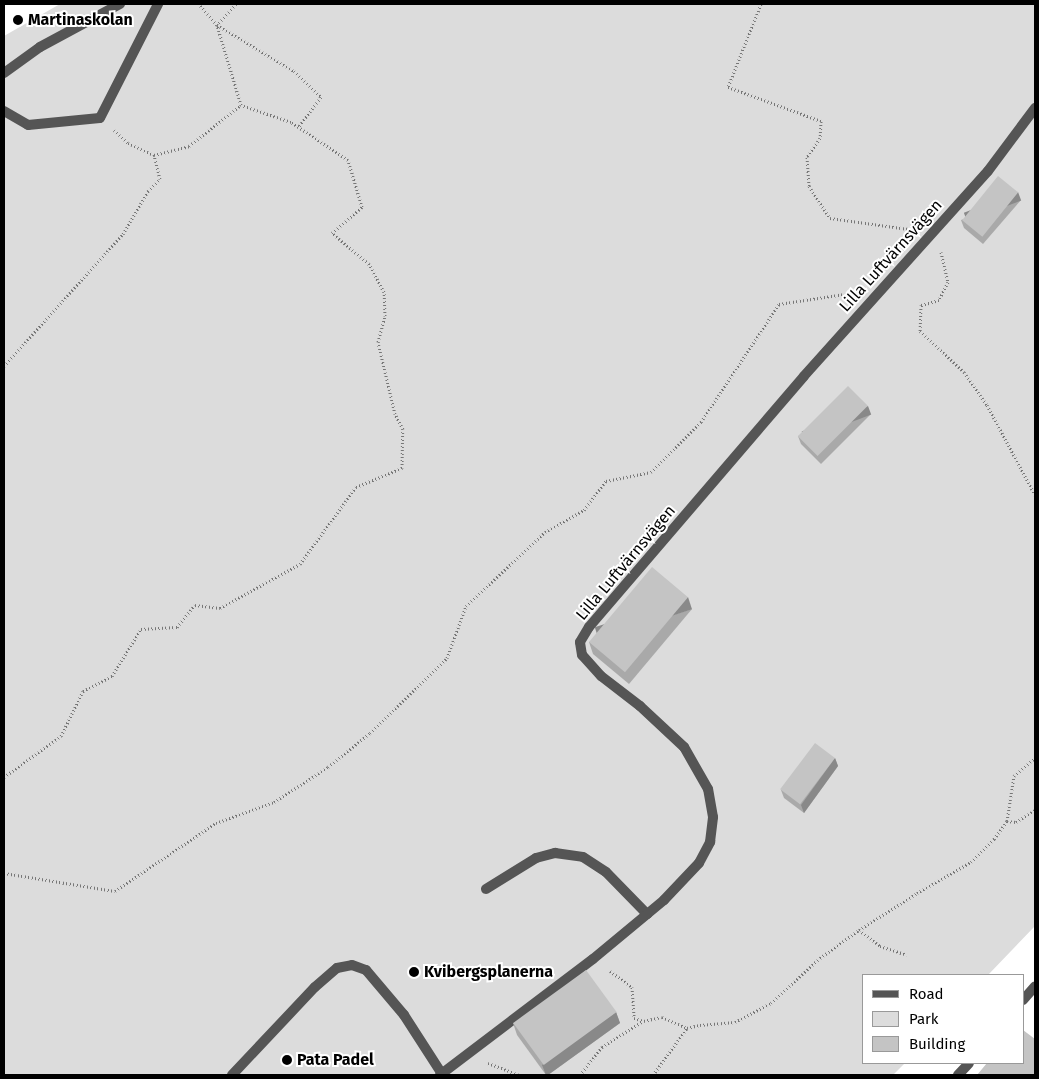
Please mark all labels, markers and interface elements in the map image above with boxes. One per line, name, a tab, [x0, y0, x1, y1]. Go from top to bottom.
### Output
place label: Martinaskolan	[28, 10, 133, 30]
marker: Martinaskolan	[12, 14, 24, 26]
street label: Lilla Luftvärnsvägen	[836, 196, 946, 316]
street label: Lilla Luftvärnsvägen	[572, 502, 680, 624]
place label: Kvibergsplanerna	[424, 962, 553, 982]
marker: Kvibergsplanerna	[408, 966, 420, 978]
legend	[862, 974, 1024, 1064]
text: Road	[909, 985, 944, 1003]
text: Park	[909, 1010, 939, 1028]
text: Building	[909, 1035, 965, 1053]
place label: Pata Padel	[297, 1050, 374, 1070]
marker: Pata Padel	[281, 1054, 293, 1066]

